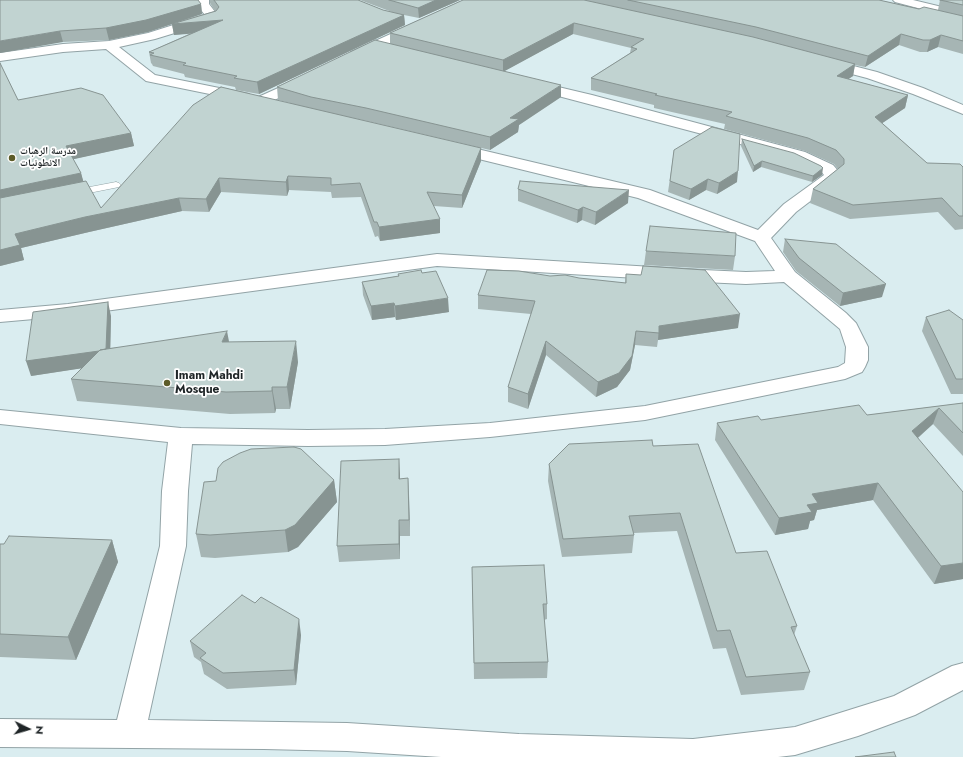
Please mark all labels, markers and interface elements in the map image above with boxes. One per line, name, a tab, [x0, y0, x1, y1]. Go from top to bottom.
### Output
place label: مدرسة الرهبات الانطونيات	[20, 146, 76, 170]
marker: مدرسة الرهبات الانطونيات	[7, 153, 17, 163]
place label: Imam Mahdi Mosque	[175, 369, 243, 397]
marker: Imam Mahdi Mosque	[162, 378, 172, 388]
north arrow	[8, 709, 48, 749]
text: N	[32, 725, 48, 735]

